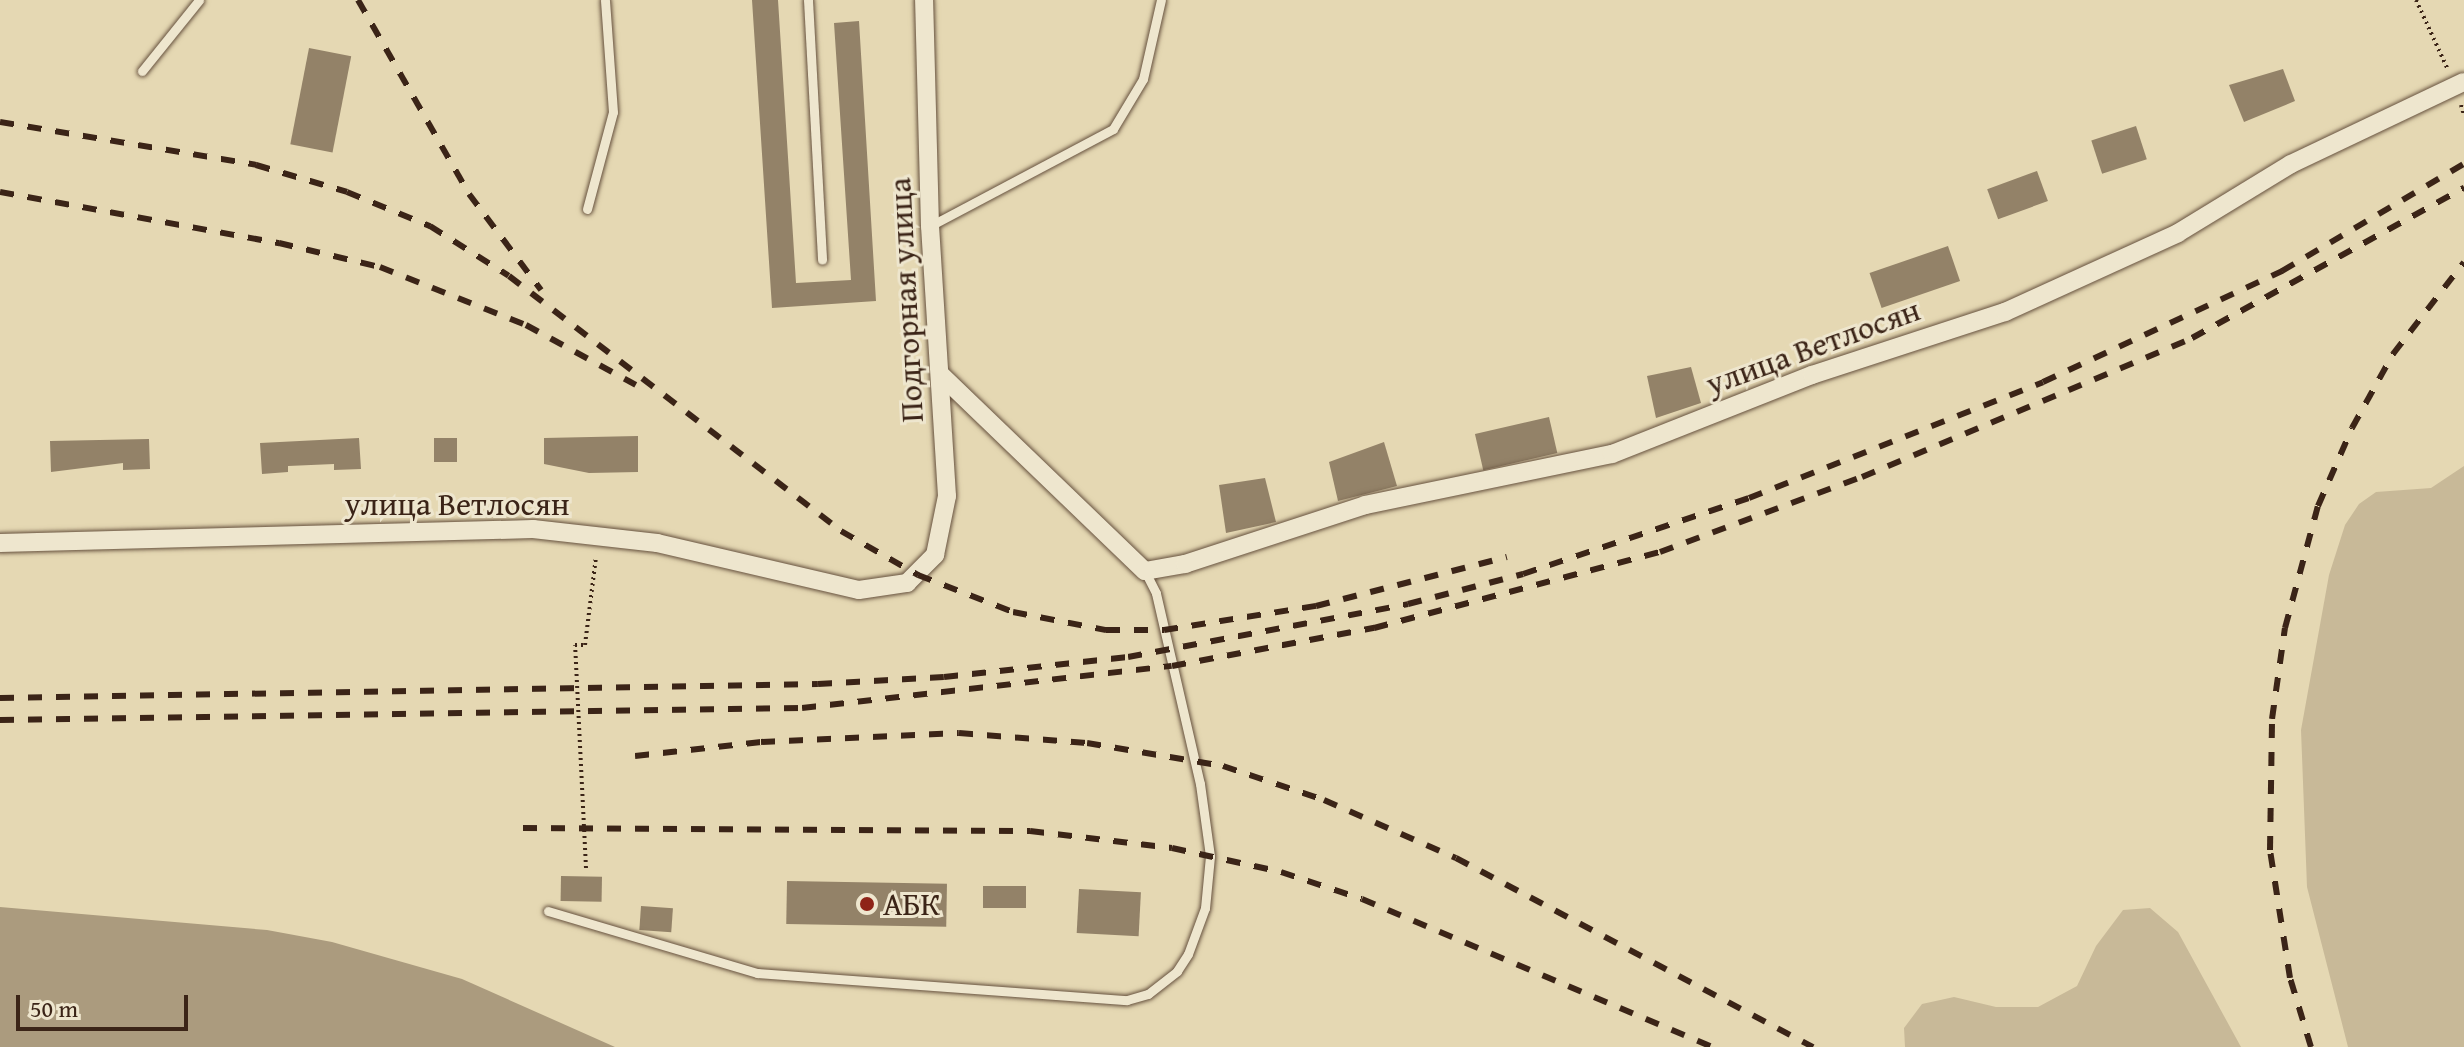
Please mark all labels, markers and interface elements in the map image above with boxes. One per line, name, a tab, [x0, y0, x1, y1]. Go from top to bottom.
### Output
street label: Подгорная улица	[880, 177, 932, 423]
street label: улица Ветлосян	[1701, 290, 1925, 404]
street label: улица Ветлосян	[345, 485, 569, 523]
place label: АБК	[883, 885, 940, 923]
marker: АБК	[858, 895, 876, 913]
scale bar	[20, 979, 192, 1029]
text: 50 m	[30, 991, 78, 1026]

